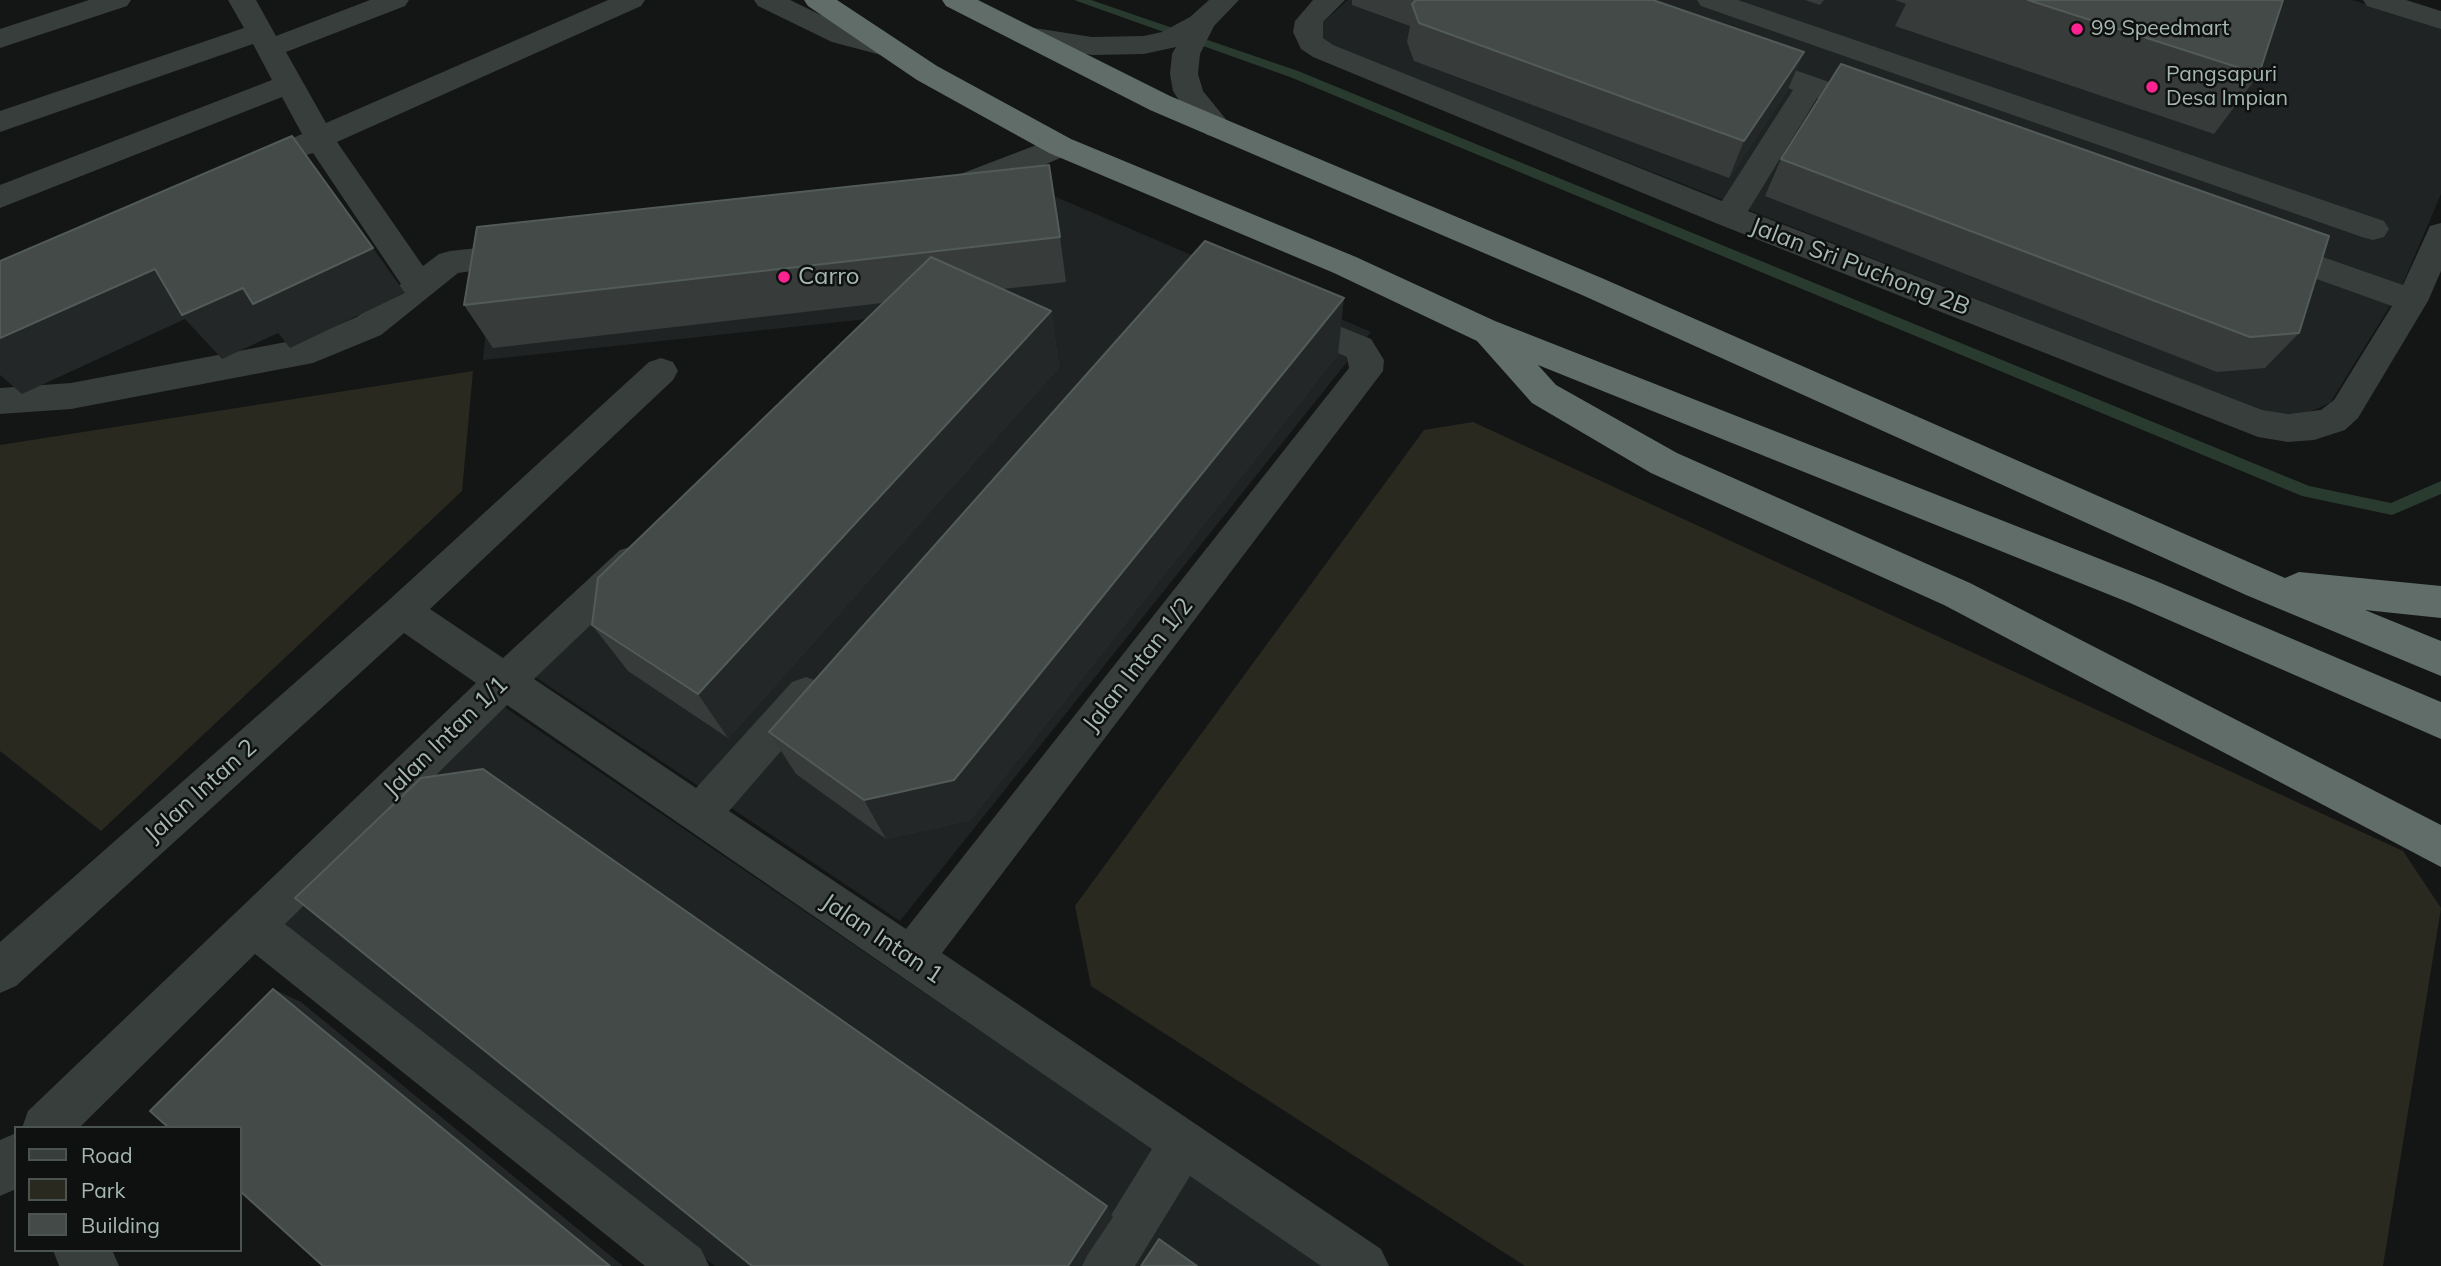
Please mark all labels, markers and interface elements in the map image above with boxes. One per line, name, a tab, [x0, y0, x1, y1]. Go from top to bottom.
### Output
place label: 99 Speedmart	[2091, 16, 2229, 42]
marker: 99 Speedmart	[2069, 21, 2085, 37]
place label: Pangsapuri Desa Impian	[2166, 62, 2288, 112]
marker: Pangsapuri Desa Impian	[2144, 79, 2160, 95]
street label: Jalan Sri Puchong 2B	[1746, 212, 1974, 322]
place label: Carro	[798, 263, 859, 291]
marker: Carro	[776, 269, 792, 285]
street label: Jalan Intan 1/2	[1077, 592, 1199, 738]
street label: Jalan Intan 1/1	[378, 670, 514, 804]
street label: Jalan Intan 2	[139, 733, 263, 849]
street label: Jalan Intan 1	[816, 888, 948, 990]
legend	[14, 1126, 242, 1252]
text: Road	[81, 1142, 132, 1168]
text: Park	[81, 1177, 125, 1203]
text: Building	[81, 1212, 160, 1238]

